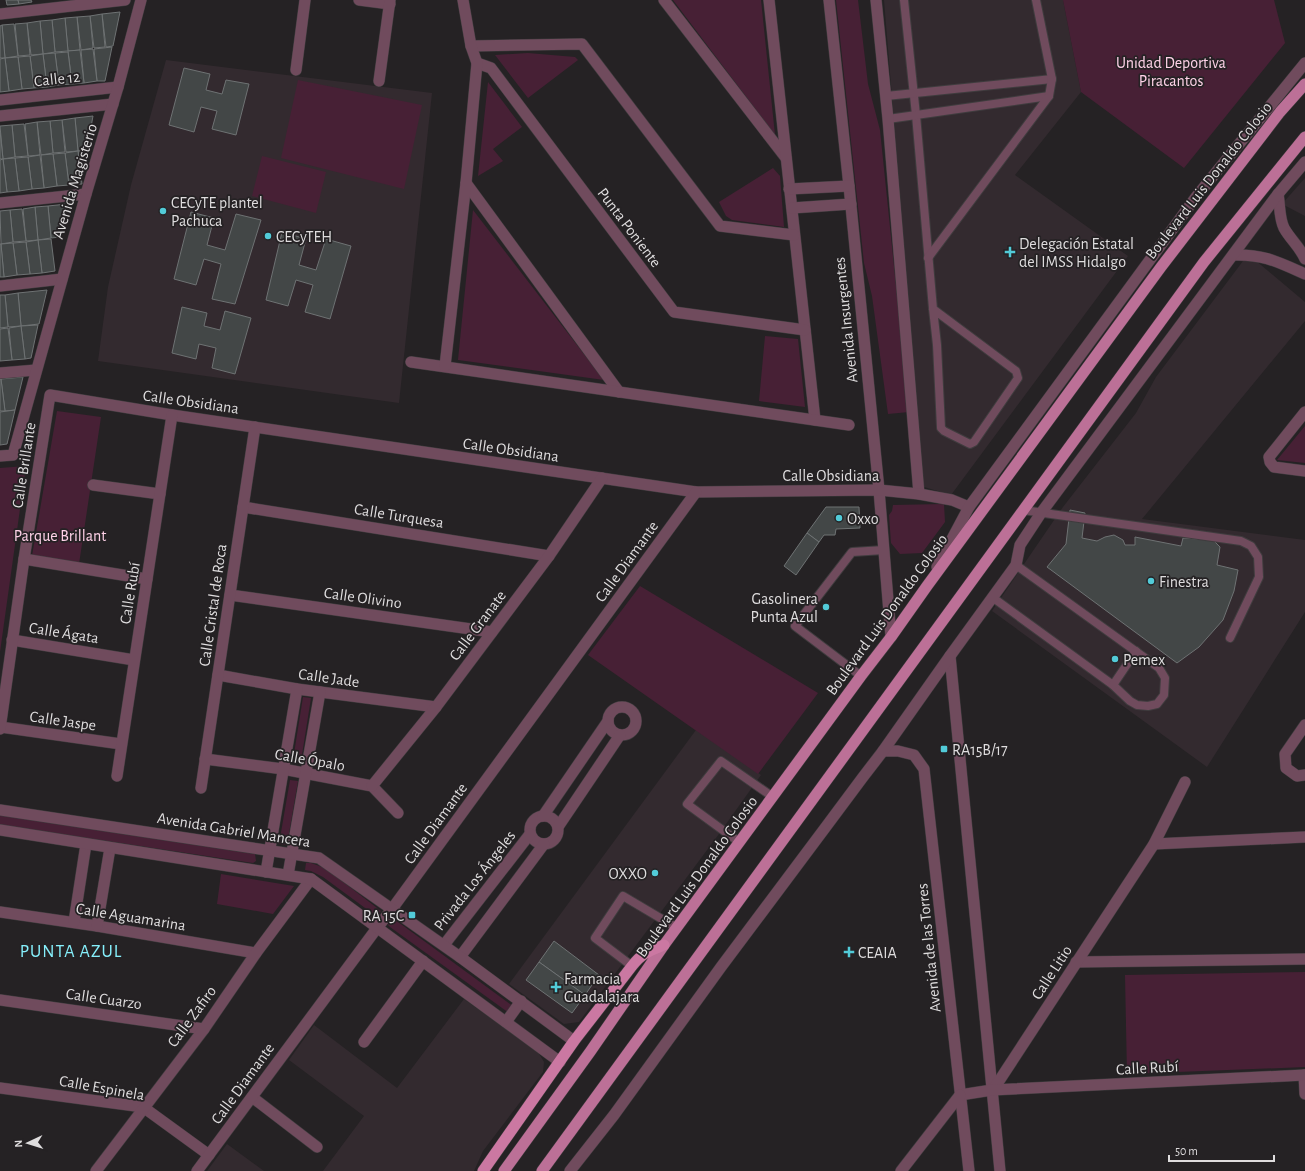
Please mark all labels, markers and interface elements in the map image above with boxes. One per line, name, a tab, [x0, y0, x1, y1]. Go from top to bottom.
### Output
park label: Unidad Deportiva Piracantos	[1116, 55, 1226, 89]
street label: Calle 12	[33, 69, 81, 89]
street label: Boulevard Luis Donaldo Colosio	[1143, 99, 1275, 262]
street label: Avenida Magisterio	[50, 121, 100, 241]
street label: Punta Poniente	[594, 185, 664, 270]
place label: CECyTE plantel Pachuca	[171, 195, 263, 229]
marker: CECyTE plantel Pachuca	[158, 206, 168, 216]
place label: CECyTEH	[276, 229, 332, 246]
marker: CECyTEH	[263, 231, 273, 241]
place label: Delegación Estatal del IMSS Hidalgo	[1019, 236, 1134, 270]
marker: Delegación Estatal del IMSS Hidalgo	[1004, 246, 1016, 258]
street label: Avenida Insurgentes	[831, 256, 861, 384]
street label: Calle Obsidiana	[142, 387, 240, 417]
street label: Calle Brillante	[9, 421, 39, 509]
street label: Calle Obsidiana	[462, 435, 560, 465]
street label: Calle Obsidiana	[783, 468, 879, 484]
street label: Calle Turquesa	[353, 501, 445, 531]
place label: Oxxo	[847, 511, 879, 527]
marker: Oxxo	[834, 513, 844, 523]
street label: Calle Diamante	[592, 518, 661, 605]
park label: Parque Brillant	[14, 528, 106, 544]
street label: Boulevard Luis Donaldo Colosio	[823, 531, 951, 698]
street label: Calle Cristal de Roca	[196, 543, 230, 667]
street label: Calle Rubí	[117, 561, 143, 625]
place label: Finestra	[1159, 574, 1209, 590]
marker: Finestra	[1146, 576, 1156, 586]
street label: Calle Olivino	[323, 585, 403, 611]
street label: Calle Granate	[446, 588, 509, 664]
place label: Gasolinera Punta Azul	[751, 591, 818, 625]
marker: Gasolinera Punta Azul	[821, 602, 831, 612]
street label: Calle Ágata	[28, 618, 100, 646]
place label: Pemex	[1123, 652, 1165, 668]
marker: Pemex	[1110, 654, 1120, 664]
street label: Calle Jade	[297, 666, 360, 690]
street label: Calle Jaspe	[29, 708, 97, 734]
place label: RA15B/17	[952, 742, 1008, 758]
street label: Calle Ópalo	[273, 744, 347, 774]
marker: RA15B/17	[939, 744, 949, 754]
street label: Calle Diamante	[401, 780, 470, 867]
street label: Boulevard Luis Donaldo Colosio	[633, 793, 761, 960]
street label: Avenida Gabriel Mancera	[156, 810, 312, 850]
street label: Privada Los Ángeles	[429, 826, 519, 934]
place label: OXXO	[608, 866, 647, 882]
marker: OXXO	[650, 868, 660, 878]
street label: Avenida de las Torres	[914, 883, 944, 1013]
street label: Calle Aguamarina	[75, 900, 187, 934]
place label: RA 15C	[363, 908, 404, 924]
marker: RA 15C	[407, 910, 417, 920]
street label: Calle Litio	[1029, 942, 1075, 1002]
district label: PUNTA AZUL	[20, 943, 122, 961]
place label: CEAIA	[858, 945, 897, 961]
marker: CEAIA	[843, 946, 855, 958]
place label: Farmacia Guadalajara	[564, 971, 640, 1006]
marker: Farmacia Guadalajara	[551, 982, 561, 992]
street label: Calle Zafiro	[164, 983, 219, 1050]
street label: Calle Cuarzo	[65, 986, 143, 1012]
street label: Calle Diamante	[208, 1040, 277, 1127]
street label: Calle Rubí	[1115, 1058, 1179, 1078]
street label: Calle Espinela	[58, 1073, 146, 1103]
north arrow	[8, 1123, 48, 1163]
scale bar	[1169, 1137, 1274, 1163]
text: N	[13, 1139, 24, 1148]
text: 50 m	[1175, 1145, 1198, 1157]

